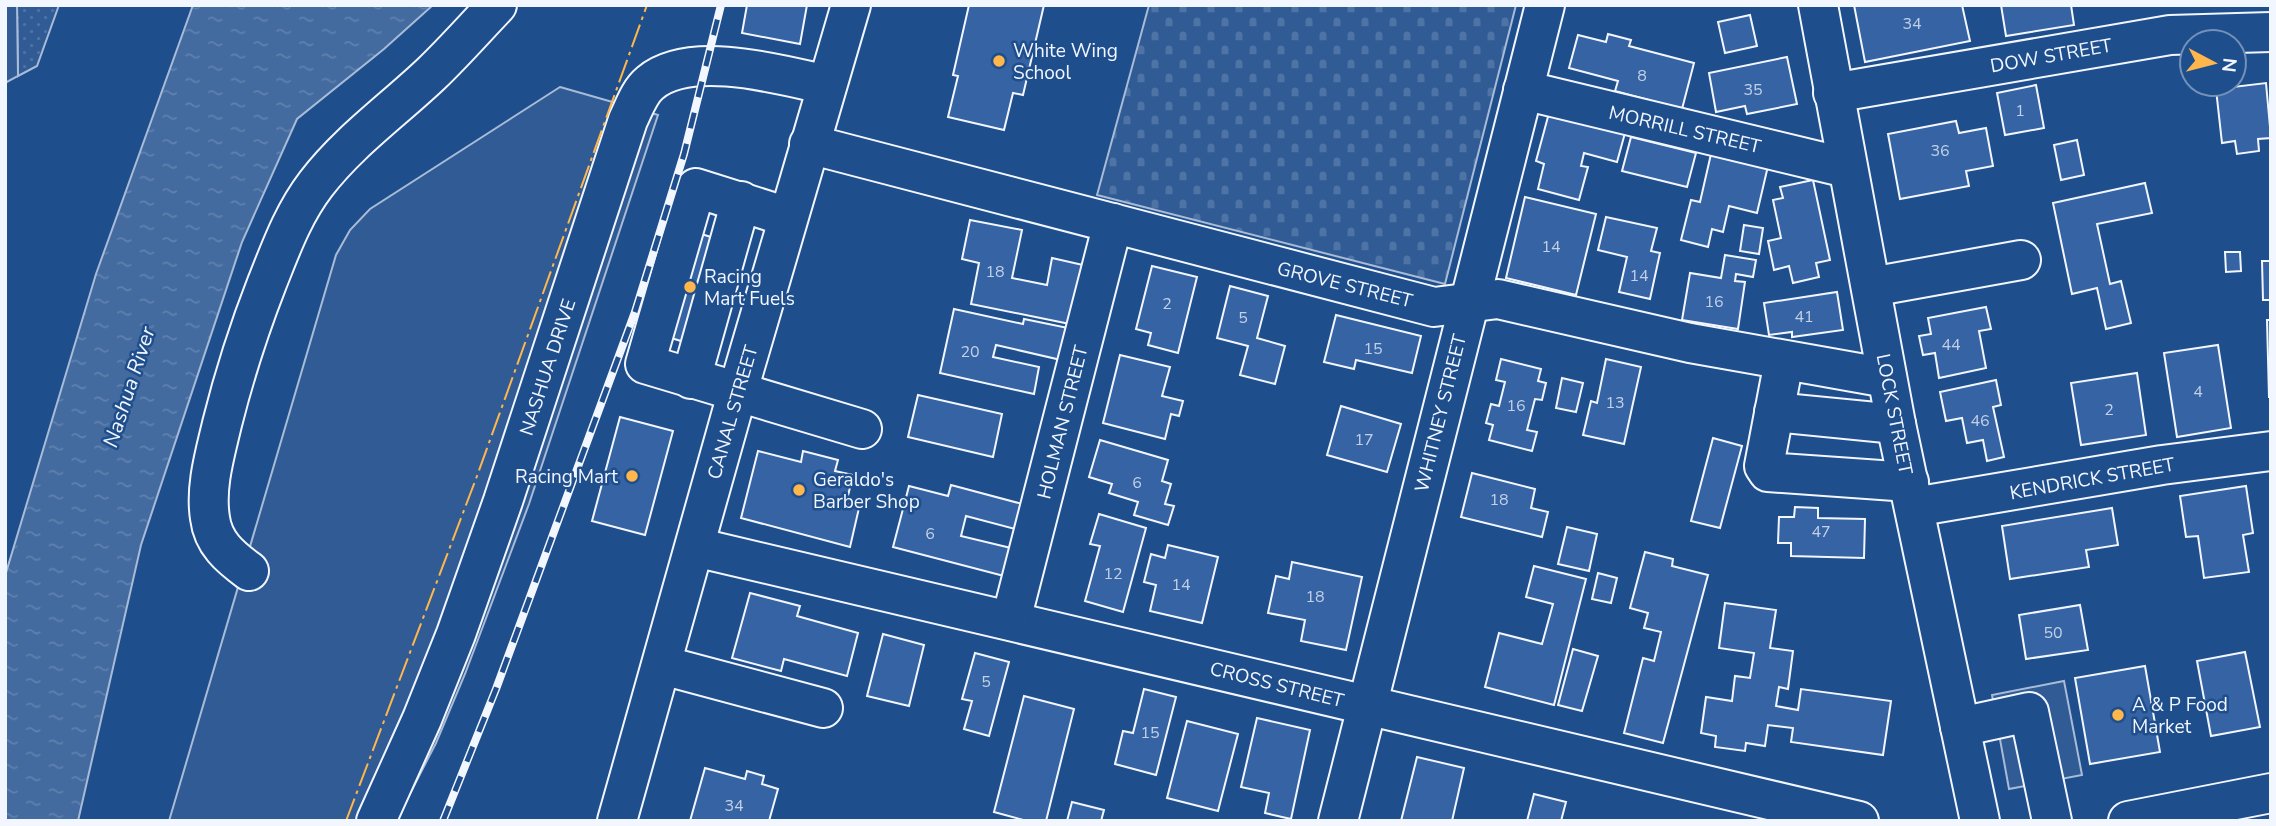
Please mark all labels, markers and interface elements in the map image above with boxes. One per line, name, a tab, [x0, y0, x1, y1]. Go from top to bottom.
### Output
house number: 34	[1902, 13, 1922, 35]
north arrow	[2178, 28, 2248, 98]
street label: DOW STREET	[1988, 32, 2115, 79]
place label: White Wing School	[1013, 38, 1118, 86]
marker: White Wing School	[991, 53, 1007, 69]
text: N	[2215, 56, 2243, 74]
house number: 8	[1637, 65, 1647, 87]
house number: 35	[1743, 79, 1763, 101]
street label: MORRILL STREET	[1606, 100, 1764, 160]
house number: 1	[2015, 100, 2025, 122]
house number: 36	[1930, 140, 1950, 162]
house number: 14	[1541, 236, 1561, 258]
street label: GROVE STREET	[1274, 256, 1416, 314]
house number: 18	[985, 261, 1005, 283]
place label: Racing Mart Fuels	[704, 264, 795, 312]
house number: 14	[1629, 265, 1649, 287]
marker: Racing Mart Fuels	[682, 279, 698, 295]
house number: 16	[1704, 291, 1724, 313]
house number: 2	[1162, 293, 1172, 315]
street label: NASHUA DRIVE	[514, 296, 582, 439]
house number: 41	[1794, 306, 1814, 328]
house number: 5	[1238, 307, 1248, 329]
water label: Nashua River	[96, 323, 162, 451]
street label: WHITNEY STREET	[1409, 331, 1473, 495]
house number: 44	[1941, 334, 1961, 356]
house number: 15	[1363, 338, 1383, 360]
house number: 20	[960, 341, 980, 363]
street label: CANAL STREET	[701, 342, 765, 482]
street label: HOLMAN STREET	[1031, 342, 1095, 502]
street label: LOCK STREET	[1870, 352, 1919, 477]
house number: 4	[2193, 381, 2203, 403]
house number: 13	[1605, 392, 1625, 414]
house number: 16	[1506, 395, 1526, 417]
house number: 2	[2104, 399, 2114, 421]
house number: 46	[1970, 410, 1990, 432]
house number: 17	[1354, 429, 1374, 451]
street label: KENDRICK STREET	[2008, 452, 2177, 506]
place label: Racing Mart	[515, 464, 618, 490]
place label: Geraldo's Barber Shop	[813, 467, 920, 515]
marker: Racing Mart	[624, 468, 640, 484]
house number: 6	[1132, 472, 1142, 494]
marker: Geraldo's Barber Shop	[791, 482, 807, 498]
house number: 18	[1489, 489, 1509, 511]
house number: 47	[1811, 521, 1831, 543]
house number: 6	[925, 523, 935, 545]
house number: 12	[1103, 563, 1123, 585]
house number: 14	[1171, 574, 1191, 596]
house number: 18	[1305, 586, 1325, 608]
house number: 50	[2043, 622, 2063, 644]
street label: CROSS STREET	[1207, 656, 1347, 714]
house number: 5	[981, 671, 991, 693]
place label: A & P Food Market	[2132, 692, 2228, 740]
marker: A & P Food Market	[2110, 707, 2126, 723]
house number: 15	[1140, 722, 1160, 744]
house number: 34	[724, 795, 744, 817]

